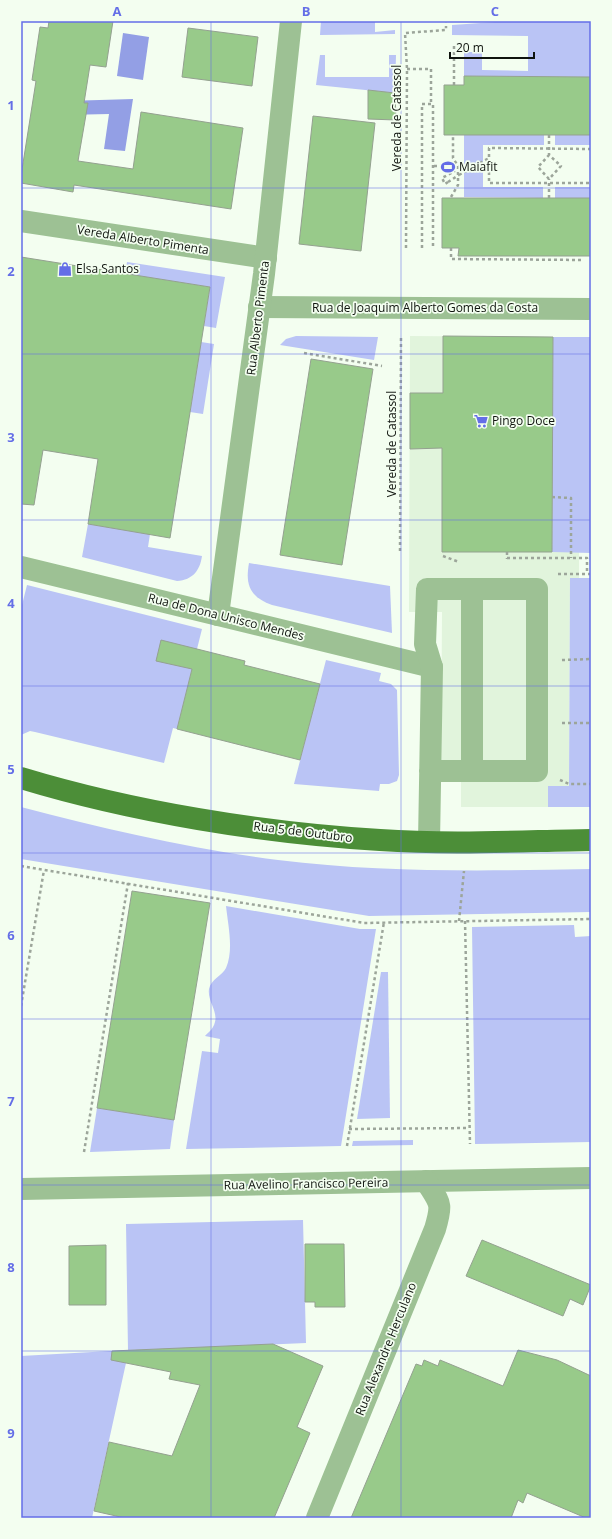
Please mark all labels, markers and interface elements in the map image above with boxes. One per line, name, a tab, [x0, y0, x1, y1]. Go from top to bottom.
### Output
text: A	[113, 2, 122, 20]
text: B	[302, 2, 311, 20]
text: C	[491, 2, 499, 20]
scale bar	[450, 34, 534, 60]
text: 20 m	[456, 39, 484, 56]
street label: Vereda de Catassol	[388, 65, 405, 171]
text: 1	[7, 96, 15, 114]
place label: Maiafit	[459, 158, 498, 175]
sports icon: Maiafit	[440, 159, 456, 175]
street label: Vereda Alberto Pimenta	[76, 221, 210, 258]
place label: Elsa Santos	[76, 260, 139, 277]
street label: Rua Alberto Pimenta	[242, 260, 273, 376]
shop icon: Elsa Santos	[57, 261, 73, 277]
text: 2	[7, 262, 15, 280]
street label: Rua de Joaquim Alberto Gomes da Costa	[312, 299, 538, 316]
street label: Vereda de Catassol	[383, 391, 400, 497]
place label: Pingo Doce	[492, 412, 555, 429]
supermarket icon: Pingo Doce	[473, 413, 489, 429]
text: 3	[7, 428, 15, 446]
street label: Rua de Dona Unisco Mendes	[146, 589, 306, 644]
text: 4	[7, 594, 15, 612]
text: 5	[7, 760, 15, 778]
street label: Rua 5 de Outubro	[253, 817, 353, 846]
text: 6	[7, 926, 15, 944]
text: 7	[7, 1092, 15, 1110]
street label: Rua Avelino Francisco Pereira	[224, 1174, 388, 1193]
text: 8	[7, 1258, 15, 1276]
street label: Rua Alexandre Herculano	[351, 1280, 420, 1418]
text: 9	[7, 1424, 15, 1442]

